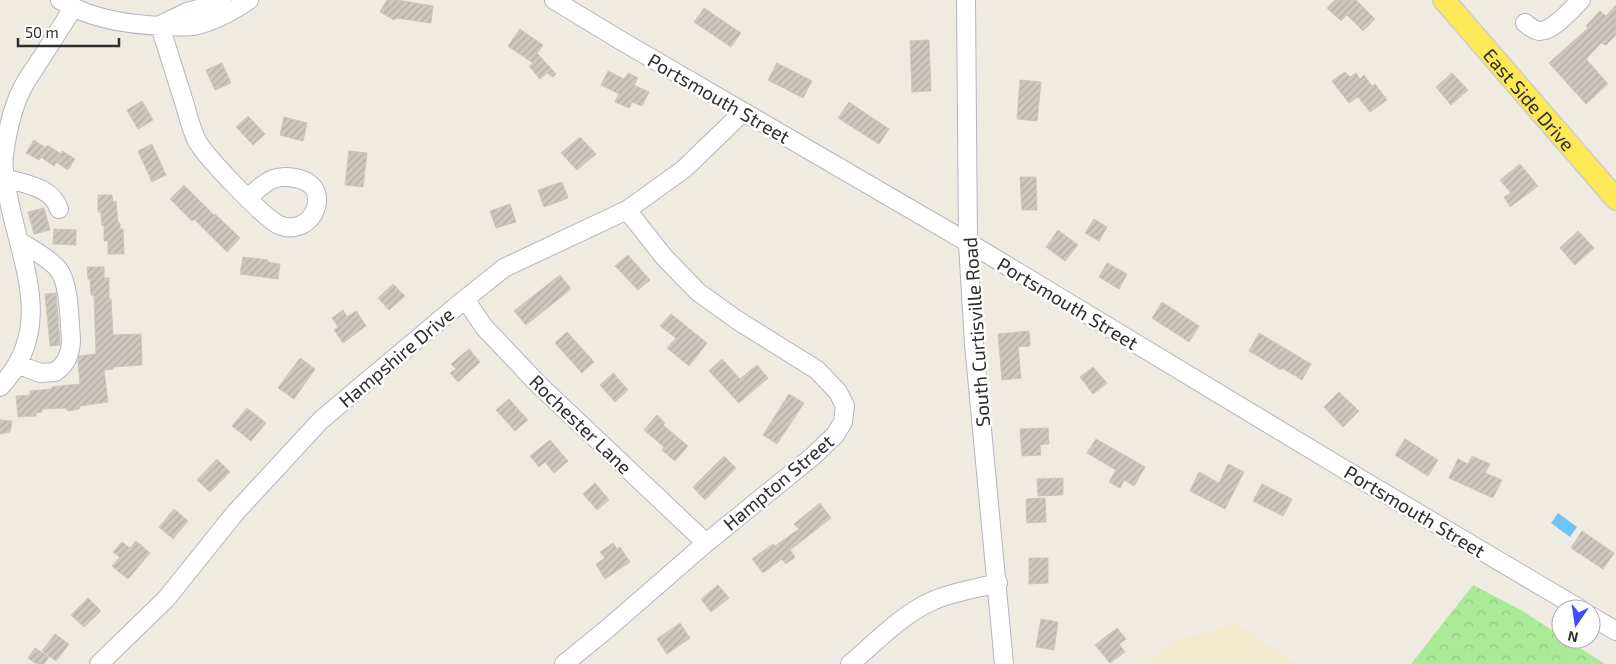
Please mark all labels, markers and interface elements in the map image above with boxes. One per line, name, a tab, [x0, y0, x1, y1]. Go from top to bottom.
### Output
scale bar	[18, 15, 119, 47]
text: 50 m	[25, 23, 59, 41]
street label: East Side Drive	[1479, 43, 1580, 155]
street label: Portsmouth Street	[644, 48, 794, 148]
street label: South Curtisville Road	[958, 236, 994, 428]
street label: Portsmouth Street	[994, 252, 1142, 354]
street label: Hampshire Drive	[334, 302, 458, 412]
street label: Rochester Lane	[525, 370, 637, 478]
street label: Hampton Street	[718, 429, 838, 535]
street label: Portsmouth Street	[1341, 460, 1489, 562]
north arrow	[1551, 599, 1601, 649]
text: N	[1566, 628, 1580, 647]

